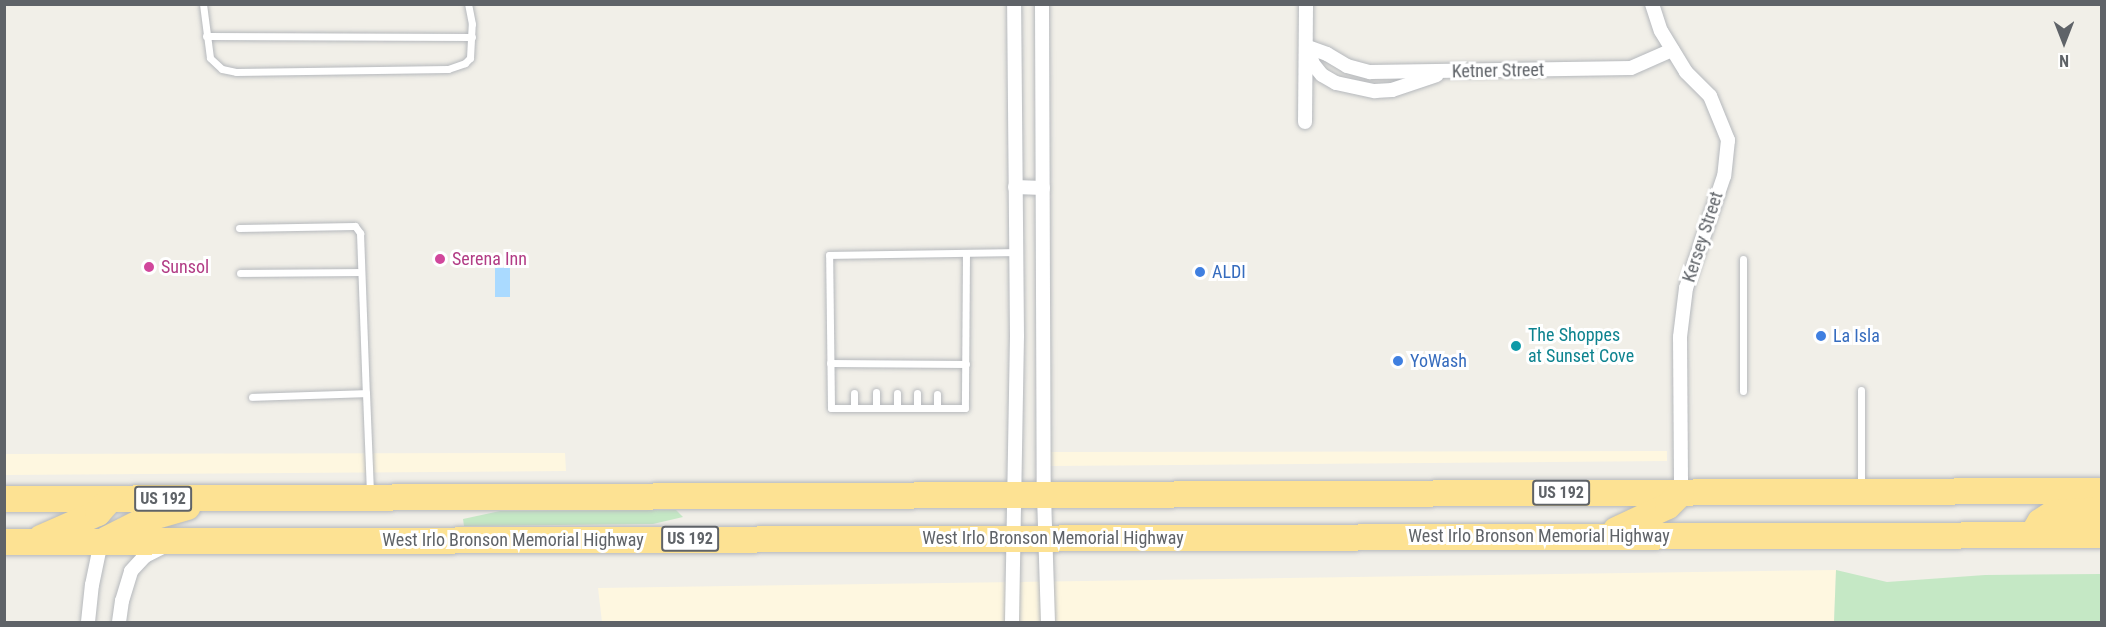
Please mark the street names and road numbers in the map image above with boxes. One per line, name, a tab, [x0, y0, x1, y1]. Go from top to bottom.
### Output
street label: Ketner Street	[1452, 59, 1544, 83]
street label: Kersey Street	[1678, 189, 1728, 285]
road number: US 192	[1531, 480, 1591, 506]
road number: US 192	[133, 486, 193, 512]
street label: West Irlo Bronson Memorial Highway	[1408, 525, 1670, 547]
road number: US 192	[660, 526, 720, 552]
street label: West Irlo Bronson Memorial Highway	[922, 527, 1184, 549]
street label: West Irlo Bronson Memorial Highway	[382, 529, 644, 551]

